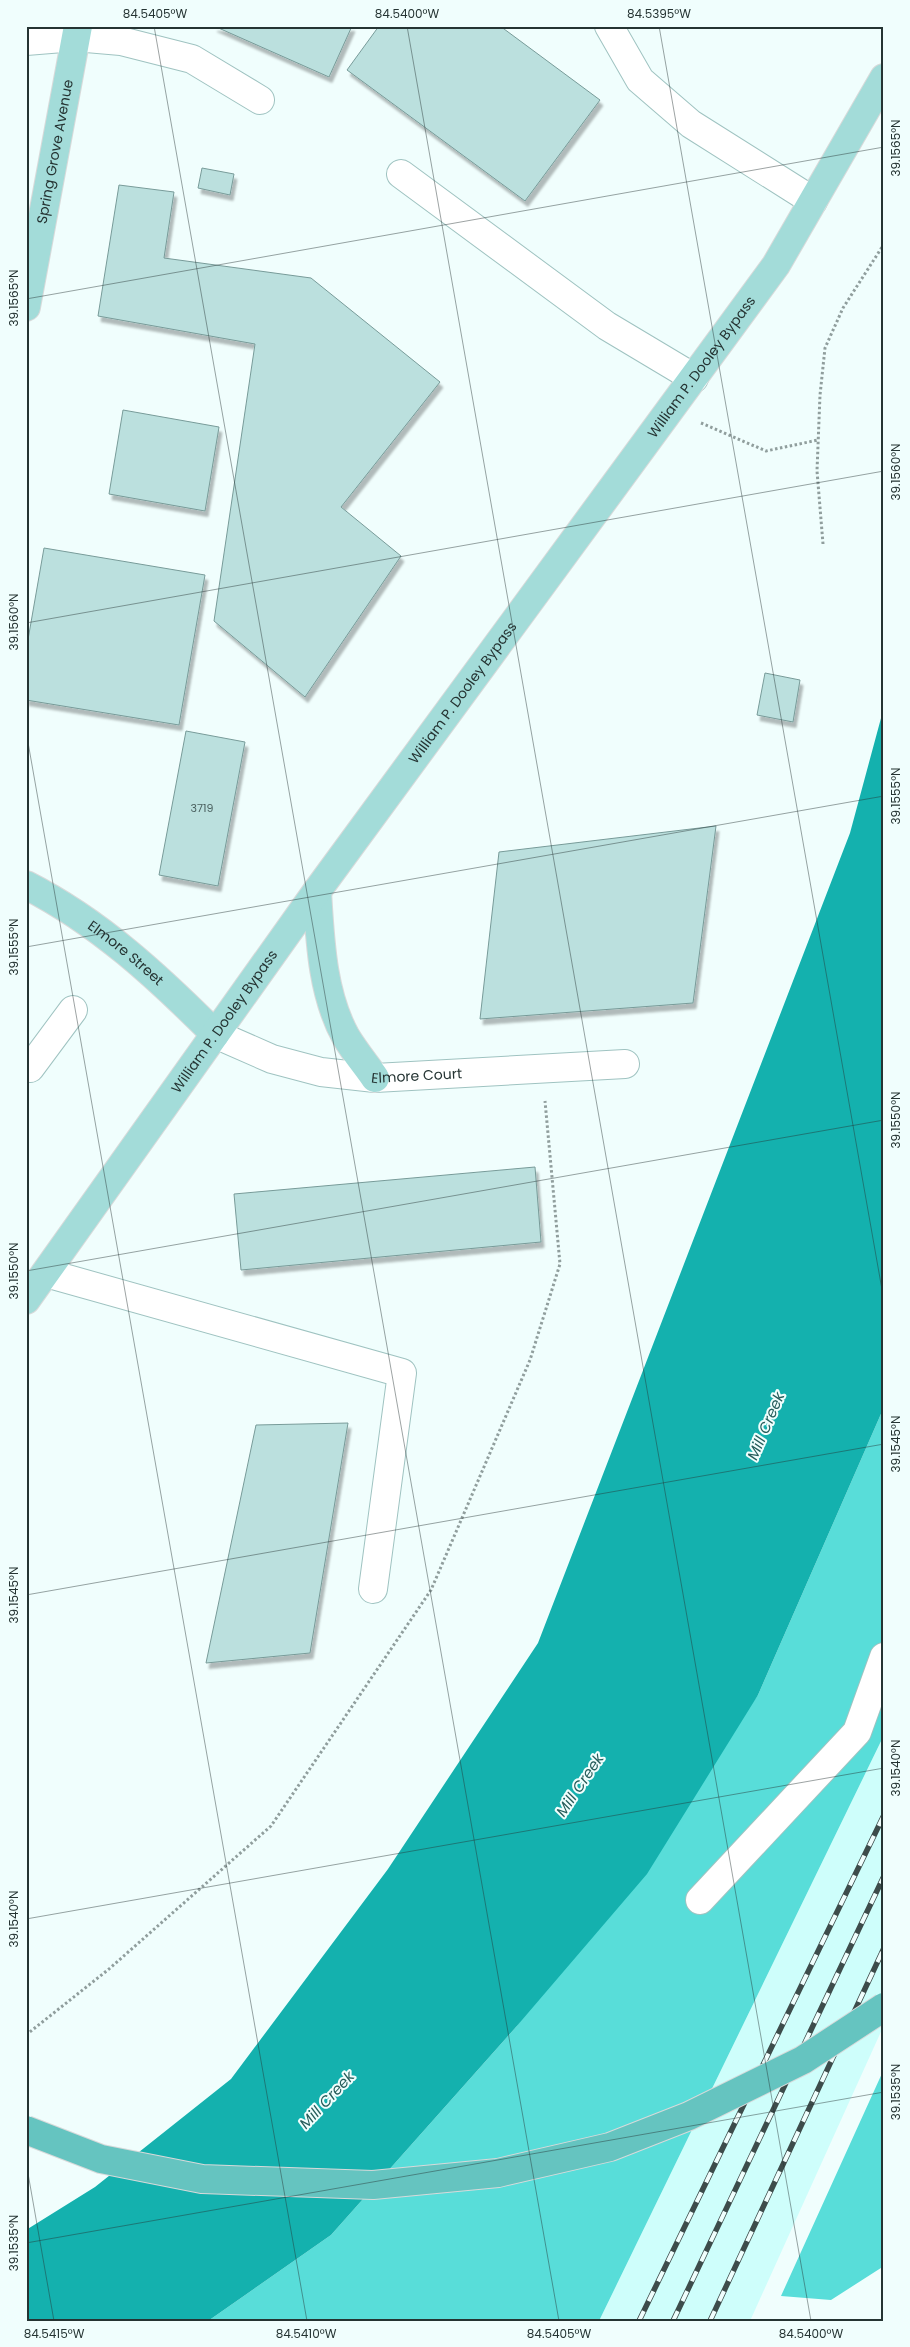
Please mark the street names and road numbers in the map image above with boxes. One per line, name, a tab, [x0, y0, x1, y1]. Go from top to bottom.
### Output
street label: Spring Grove Avenue	[32, 77, 78, 226]
street label: William P. Dooley Bypass	[643, 292, 760, 442]
street label: William P. Dooley Bypass	[404, 617, 521, 768]
street label: Elmore Street	[84, 916, 168, 990]
street label: William P. Dooley Bypass	[166, 946, 282, 1097]
street label: Elmore Court	[370, 1063, 463, 1088]

